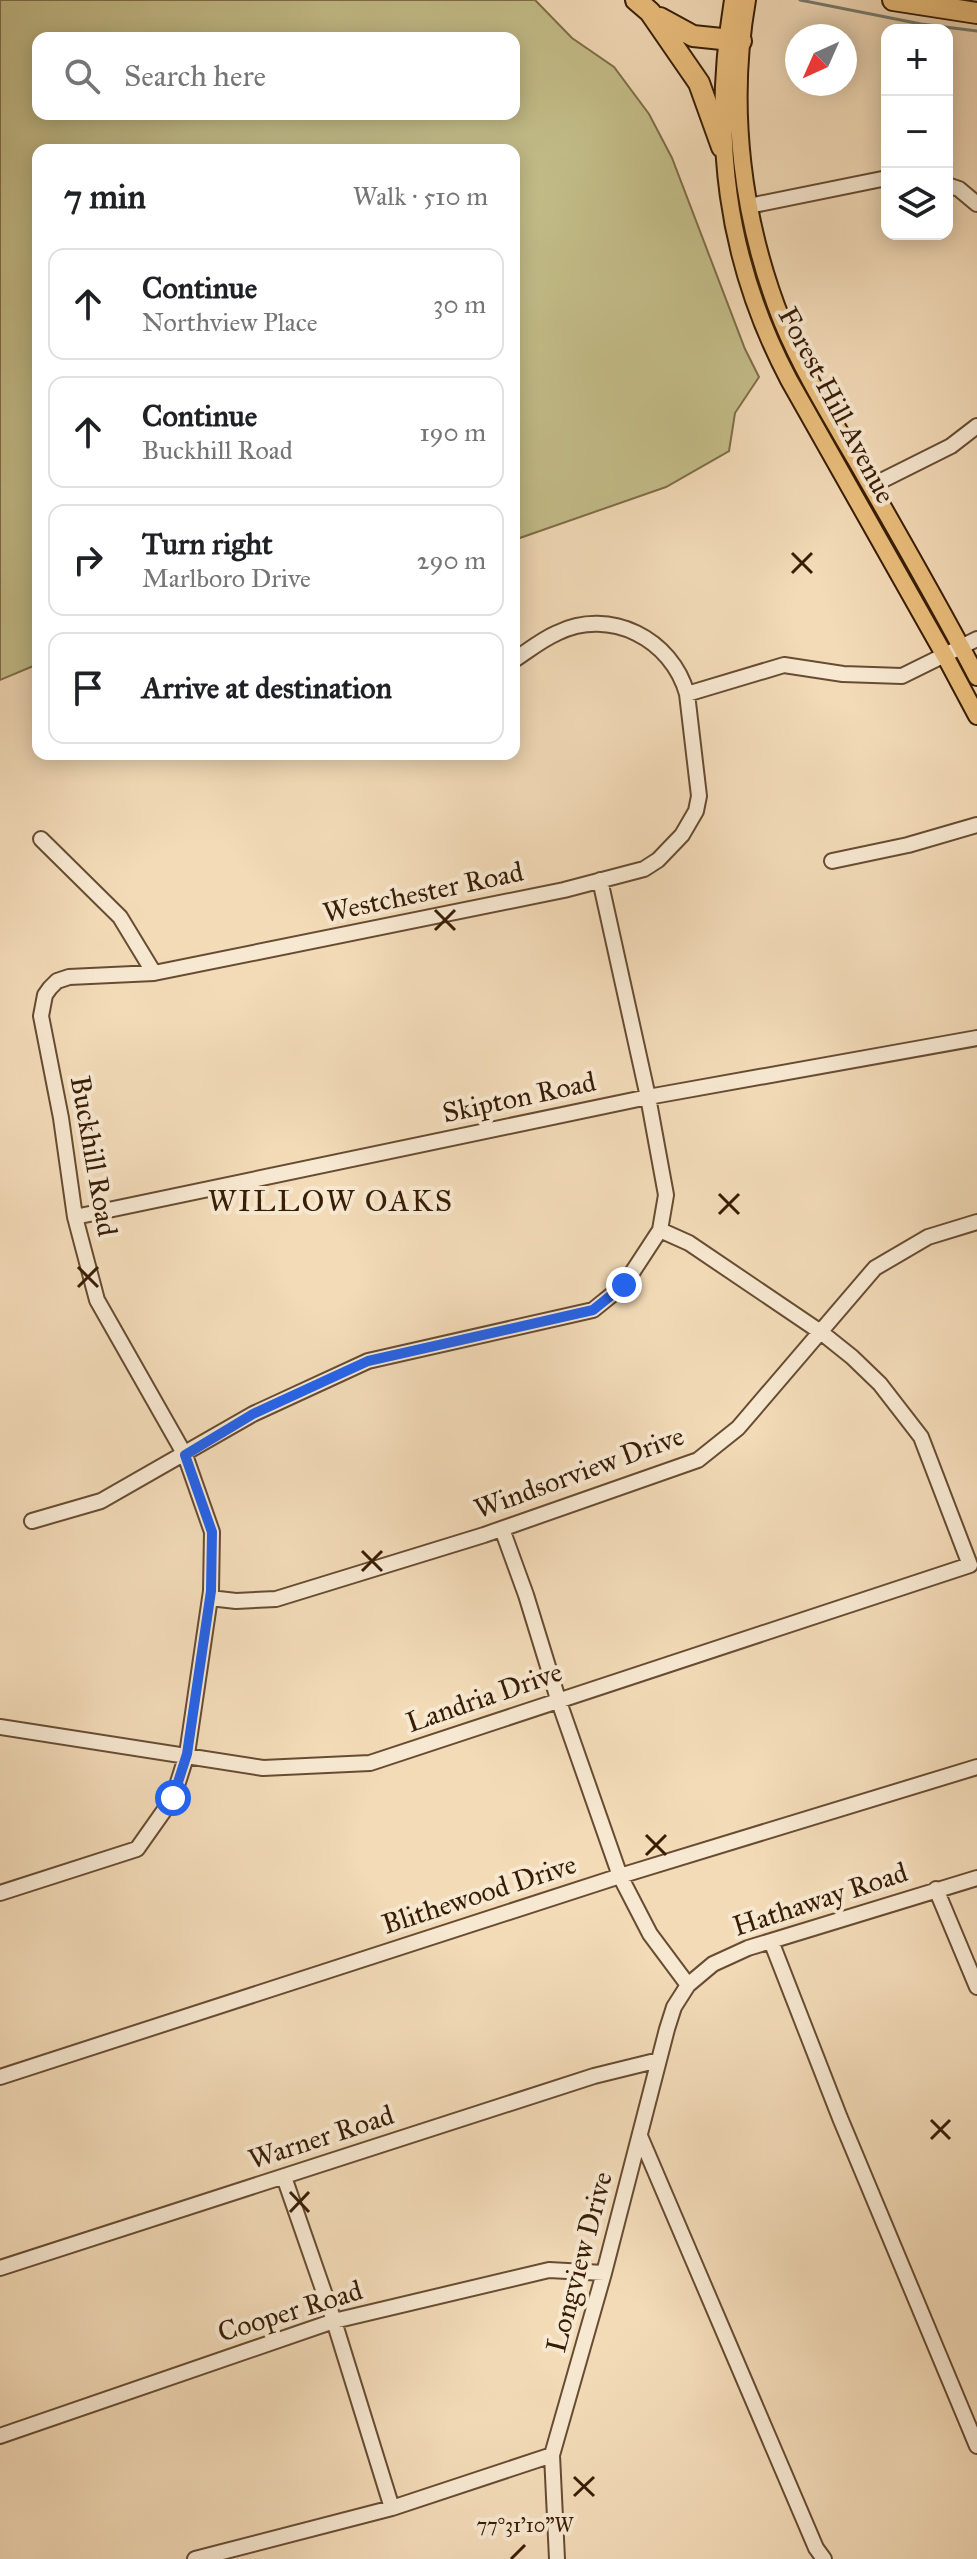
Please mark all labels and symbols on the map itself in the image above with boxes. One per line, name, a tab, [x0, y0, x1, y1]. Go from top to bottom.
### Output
north arrow	[785, 24, 857, 96]
street label: Forest Hill Avenue	[771, 301, 903, 509]
street label: Westchester Road	[320, 854, 526, 930]
street label: Skipton Road	[439, 1064, 599, 1130]
street label: Buckhill Road	[63, 1073, 125, 1239]
district label: WILLOW OAKS	[208, 1183, 454, 1219]
route end	[606, 1267, 642, 1303]
street label: Windsorview Drive	[469, 1418, 689, 1526]
street label: Landria Drive	[401, 1654, 567, 1740]
route start	[155, 1780, 191, 1816]
street label: Blithewood Drive	[377, 1846, 581, 1942]
street label: Hathaway Road	[728, 1854, 912, 1944]
street label: Warner Road	[244, 2097, 398, 2177]
street label: Longview Drive	[538, 2168, 620, 2356]
street label: Cooper Road	[213, 2272, 367, 2350]
text: 77°31'10"W	[476, 2513, 575, 2537]

